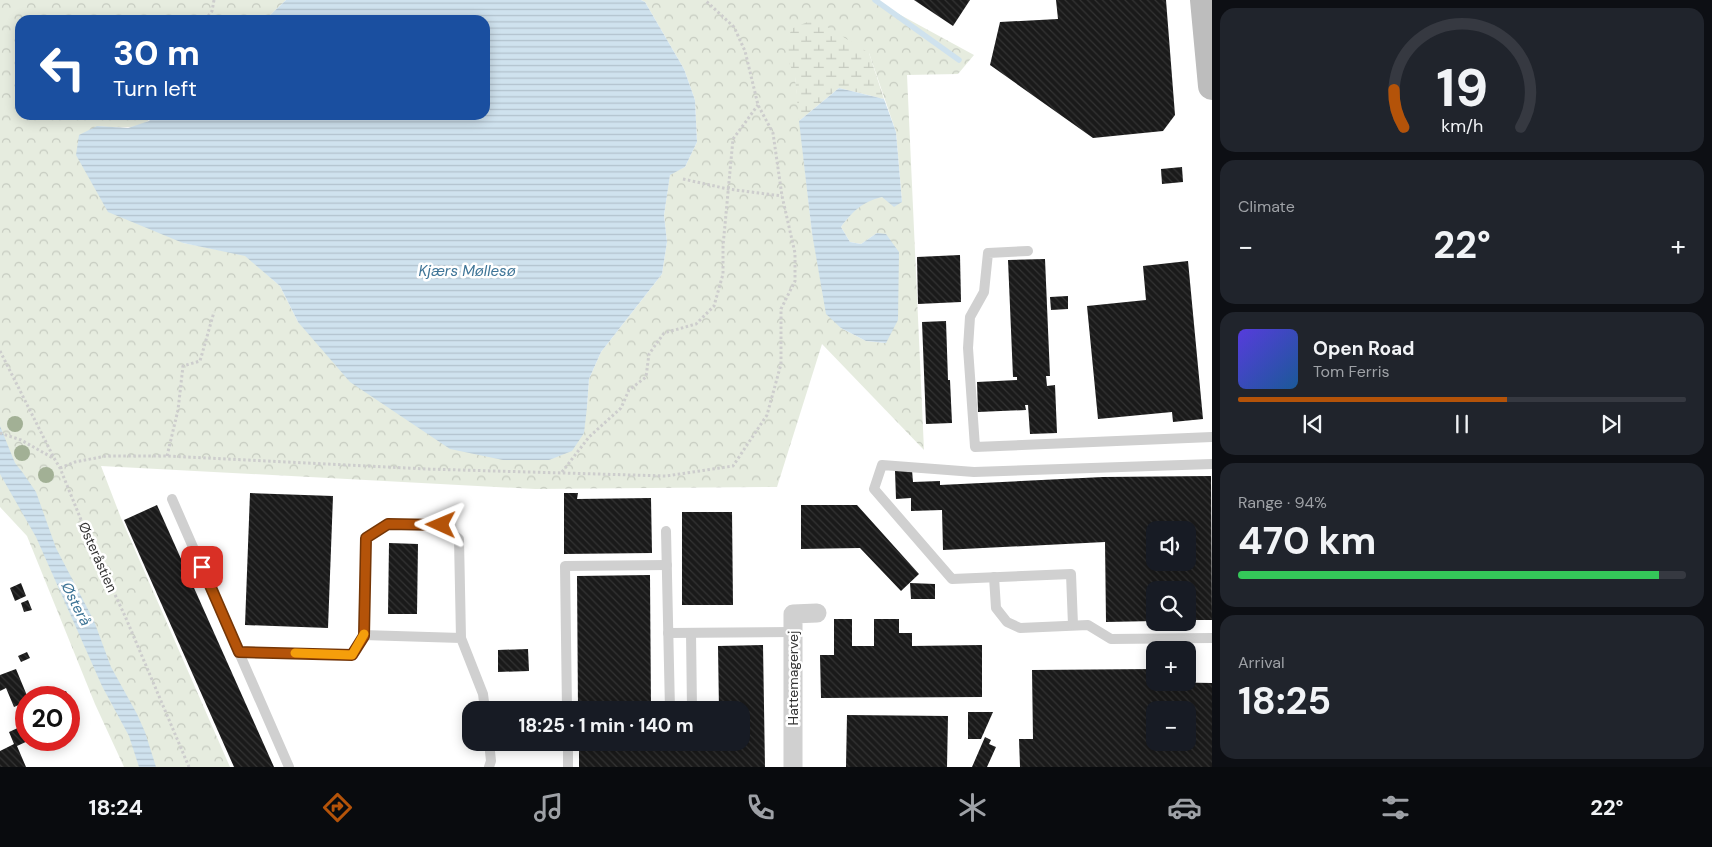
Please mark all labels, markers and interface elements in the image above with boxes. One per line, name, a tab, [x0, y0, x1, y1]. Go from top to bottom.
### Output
text: 30 m	[113, 30, 200, 76]
icon: left	[30, 35, 95, 100]
text: 19	[1436, 54, 1488, 122]
text: Turn left	[113, 74, 197, 103]
text: km/h	[1441, 114, 1483, 138]
text: Climate	[1238, 196, 1295, 217]
text: 22°	[1433, 220, 1491, 270]
text: −	[1238, 228, 1253, 265]
text: +	[1671, 228, 1686, 265]
water label: Kjærs Møllesø	[418, 261, 517, 281]
text: Open Road	[1313, 336, 1415, 361]
text: Tom Ferris	[1313, 361, 1390, 382]
icon: previous	[1299, 410, 1327, 438]
icon: pause	[1448, 410, 1476, 438]
icon: next	[1597, 410, 1625, 438]
text: Range · 94%	[1238, 492, 1327, 513]
position arrow	[414, 498, 466, 550]
text: 470 km	[1238, 516, 1376, 566]
street label: Østeråstien	[74, 519, 122, 595]
map controls	[1146, 521, 1196, 751]
button: sound	[1146, 521, 1196, 571]
pin	[181, 546, 223, 588]
icon: arrive	[188, 553, 216, 581]
water label: Østerå	[56, 578, 96, 629]
button: search	[1146, 581, 1196, 631]
street label: Hattemagervej	[784, 631, 802, 725]
button: +	[1146, 641, 1196, 691]
text: Arrival	[1238, 652, 1285, 673]
text: 18:25	[1238, 676, 1331, 726]
speed limit sign: 20	[15, 686, 80, 751]
button: −	[1146, 701, 1196, 751]
text: 18:25 · 1 min · 140 m	[518, 713, 694, 738]
icon: directions	[320, 790, 355, 825]
icon: music	[531, 790, 566, 825]
icon: phone	[743, 790, 778, 825]
icon: climate	[955, 790, 990, 825]
icon: car	[1167, 790, 1202, 825]
icon: filters	[1378, 790, 1413, 825]
text: 18:24	[88, 793, 143, 822]
text: 22°	[1590, 793, 1624, 822]

